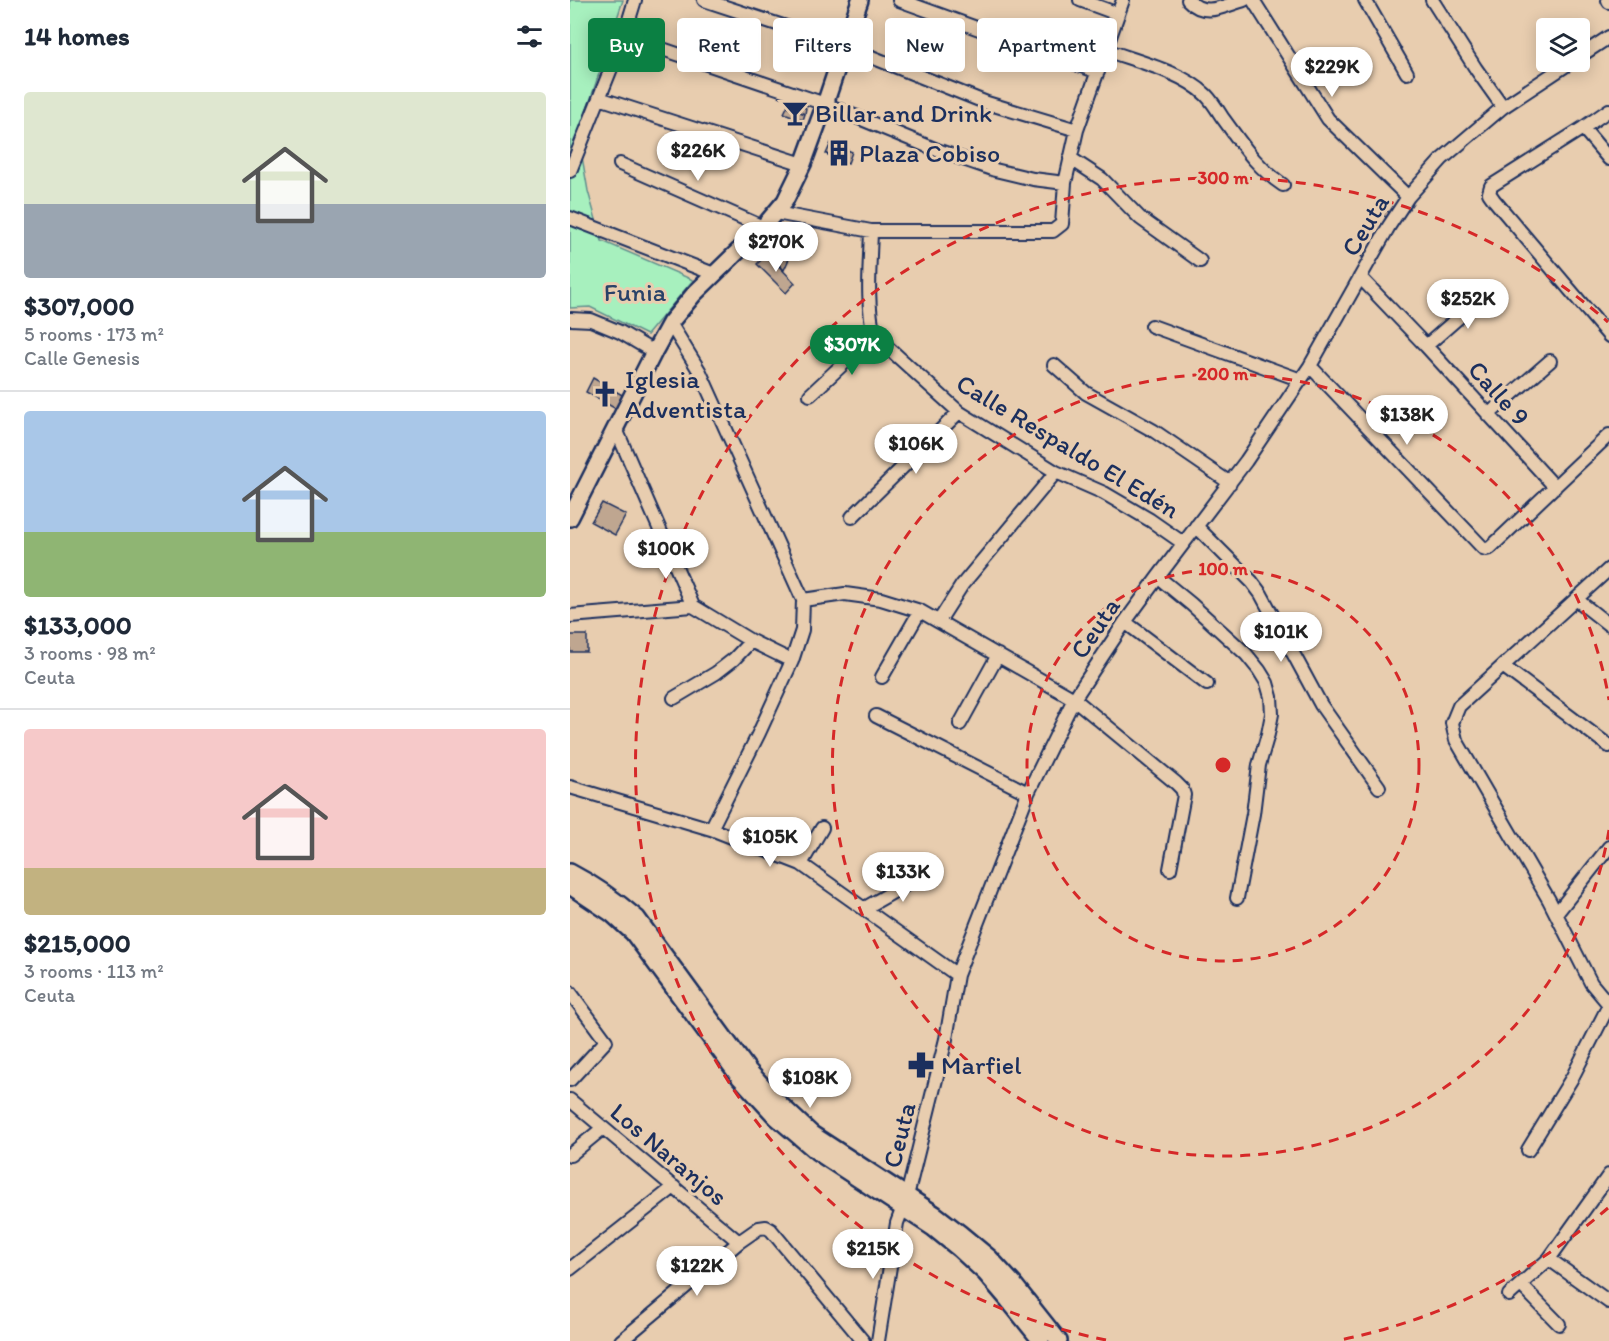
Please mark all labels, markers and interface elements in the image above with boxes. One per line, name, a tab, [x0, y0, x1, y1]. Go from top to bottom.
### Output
chip: Buy	[588, 18, 665, 72]
chip: Rent	[677, 18, 761, 72]
chip: Filters	[773, 18, 873, 72]
chip: New	[885, 18, 965, 72]
chip: Apartment	[977, 18, 1117, 72]
map controls	[1536, 18, 1590, 72]
button: layers	[1536, 18, 1590, 72]
text: 14 homes	[24, 20, 130, 52]
icon: filters	[513, 20, 546, 53]
pin: $229K	[1290, 47, 1374, 98]
text: $229K	[1305, 54, 1359, 78]
place label: Billar and Drink	[815, 97, 992, 129]
bar icon: Billar and Drink	[780, 98, 810, 128]
icon: home	[231, 131, 339, 239]
pin: $226K	[656, 131, 740, 182]
place label: Plaza Cobiso	[859, 137, 1000, 169]
text: $226K	[671, 138, 725, 162]
building icon: Plaza Cobiso	[824, 138, 854, 168]
text: 300 m	[1197, 167, 1249, 189]
street label: Ceuta	[1334, 188, 1396, 262]
pin: $270K	[734, 222, 818, 273]
text: $270K	[748, 229, 804, 253]
park label: Funia	[604, 276, 667, 308]
pin: $252K	[1426, 279, 1510, 330]
text: $252K	[1441, 286, 1495, 310]
text: $307,000	[24, 290, 134, 322]
text: 5 rooms · 173 m²	[24, 322, 164, 346]
pin: $307K	[810, 325, 894, 376]
text: $307K	[824, 332, 880, 356]
text: Calle Genesis	[24, 346, 140, 370]
street label: Calle 9	[1461, 354, 1537, 432]
place label: Iglesia Adventista	[625, 363, 747, 425]
text: 200 m	[1198, 363, 1249, 385]
street label: Calle Respaldo El Edén	[951, 367, 1186, 525]
church icon: Iglesia Adventista	[590, 379, 620, 409]
pin: $138K	[1365, 395, 1449, 446]
text: $138K	[1380, 402, 1434, 426]
pin: $106K	[874, 424, 958, 475]
text: $106K	[888, 431, 944, 455]
icon: home	[231, 450, 339, 558]
pin: $100K	[624, 529, 708, 580]
text: $100K	[638, 536, 694, 560]
text: 100 m	[1198, 558, 1249, 580]
street label: Ceuta	[1063, 591, 1127, 665]
text: $133,000	[24, 609, 132, 641]
pin: $101K	[1239, 612, 1323, 663]
text: $101K	[1254, 619, 1308, 643]
text: 3 rooms · 98 m²	[24, 641, 156, 665]
text: Ceuta	[24, 665, 75, 689]
centre of rings	[1213, 755, 1233, 775]
icon: home	[231, 768, 339, 876]
pin: $105K	[728, 817, 812, 868]
text: $105K	[742, 824, 798, 848]
pin: $133K	[861, 852, 945, 903]
text: $133K	[876, 859, 930, 883]
text: $215,000	[24, 927, 131, 959]
text: 3 rooms · 113 m²	[24, 959, 164, 983]
text: Ceuta	[24, 983, 75, 1007]
place label: Marfiel	[941, 1049, 1022, 1081]
pharmacy icon: Marfiel	[906, 1050, 936, 1080]
pin: $108K	[768, 1058, 852, 1109]
text: $108K	[782, 1065, 838, 1089]
street label: Los Naranjos	[604, 1096, 734, 1212]
street label: Ceuta	[875, 1098, 923, 1171]
pin: $215K	[831, 1229, 915, 1280]
text: $215K	[846, 1236, 900, 1260]
pin: $122K	[655, 1246, 739, 1297]
text: $122K	[670, 1253, 724, 1277]

